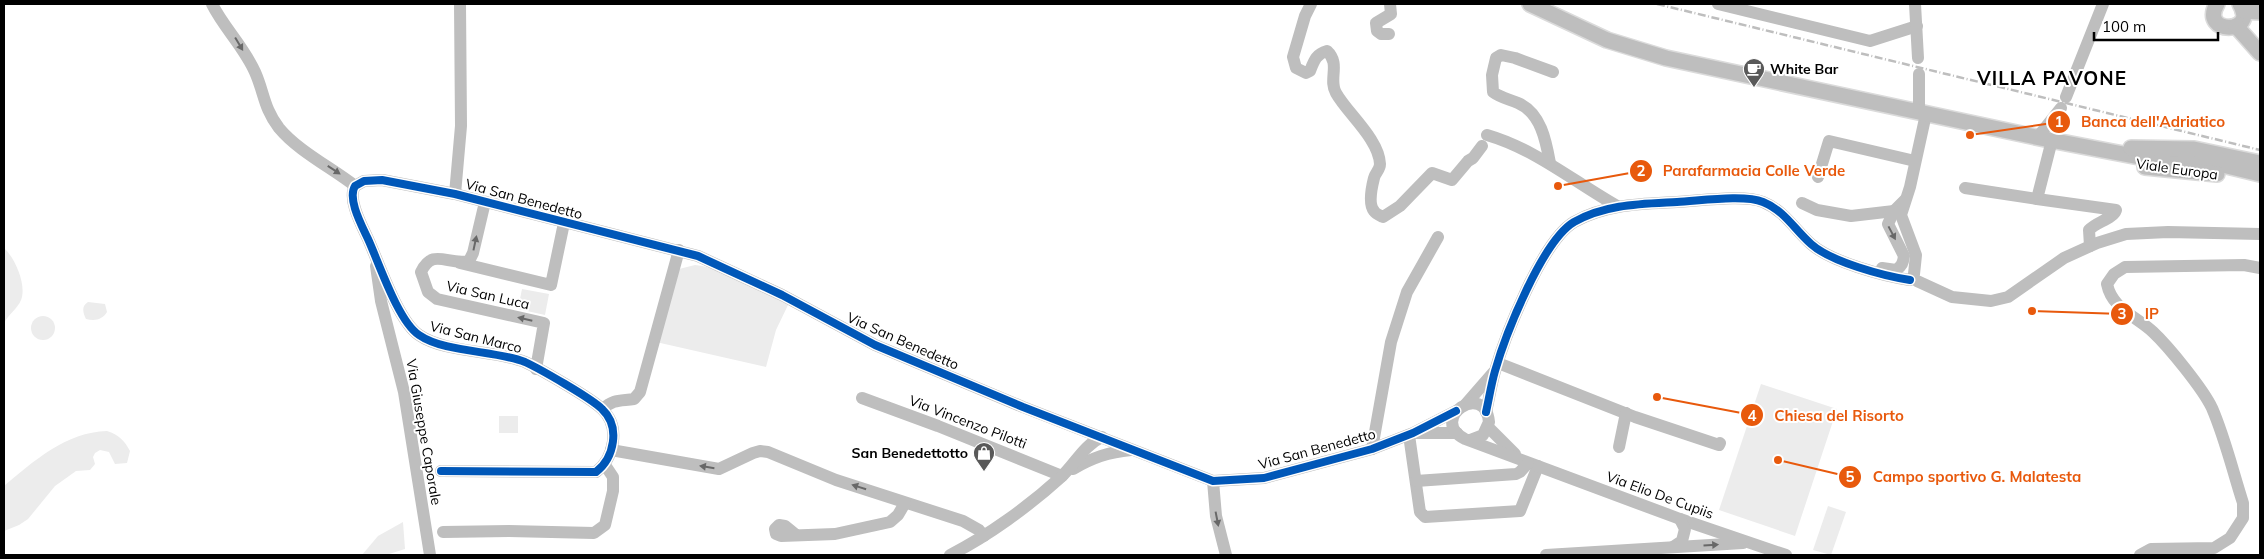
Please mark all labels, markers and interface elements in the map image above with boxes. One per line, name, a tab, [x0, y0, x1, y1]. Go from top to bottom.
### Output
scale bar	[2094, 10, 2218, 42]
text: 100 m	[2102, 17, 2146, 36]
one-way arrow	[234, 38, 244, 51]
cafe icon: White Bar	[1742, 57, 1766, 88]
place label: White Bar	[1770, 60, 1839, 78]
district label: VILLA PAVONE	[1976, 66, 2127, 90]
callout: Banca dell'Adriatico	[2046, 107, 2235, 137]
text: 1	[2054, 112, 2064, 131]
text: Banca dell'Adriatico	[2081, 112, 2225, 131]
street label: Viale Europa	[2135, 154, 2219, 184]
callout: Parafarmacia Colle Verde	[1628, 156, 1856, 186]
text: 2	[1636, 161, 1646, 180]
text: Parafarmacia Colle Verde	[1663, 161, 1845, 180]
one-way arrow	[327, 165, 340, 175]
street label: Via San Benedetto	[463, 175, 585, 223]
one-way arrow	[1888, 226, 1896, 240]
one-way arrow	[471, 235, 479, 250]
street label: Via San Luca	[445, 277, 531, 313]
callout: IP	[2110, 299, 2169, 329]
text: 3	[2117, 304, 2127, 323]
text: IP	[2145, 304, 2159, 323]
street label: Via San Benedetto	[844, 308, 962, 374]
one-way arrow	[518, 315, 533, 323]
street label: Via San Marco	[428, 317, 524, 357]
street label: Via Giuseppe Caporale	[402, 358, 446, 506]
street label: Via Vincenzo Pilotti	[907, 391, 1029, 453]
callout: Chiesa del Risorto	[1739, 400, 1914, 430]
text: 4	[1747, 406, 1757, 425]
text: Chiesa del Risorto	[1774, 406, 1904, 425]
street label: Via San Benedetto	[1256, 425, 1378, 473]
shop icon: San Benedettotto	[972, 441, 996, 472]
place label: San Benedettotto	[851, 444, 968, 462]
one-way arrow	[698, 462, 714, 470]
callout: Campo sportivo G. Malatesta	[1838, 462, 2091, 492]
street label: Via Elio De Cupiis	[1604, 467, 1716, 523]
text: 5	[1845, 467, 1855, 486]
text: Campo sportivo G. Malatesta	[1873, 467, 2081, 486]
one-way arrow	[851, 483, 866, 490]
one-way arrow	[1213, 511, 1221, 526]
one-way arrow	[1703, 540, 1719, 548]

